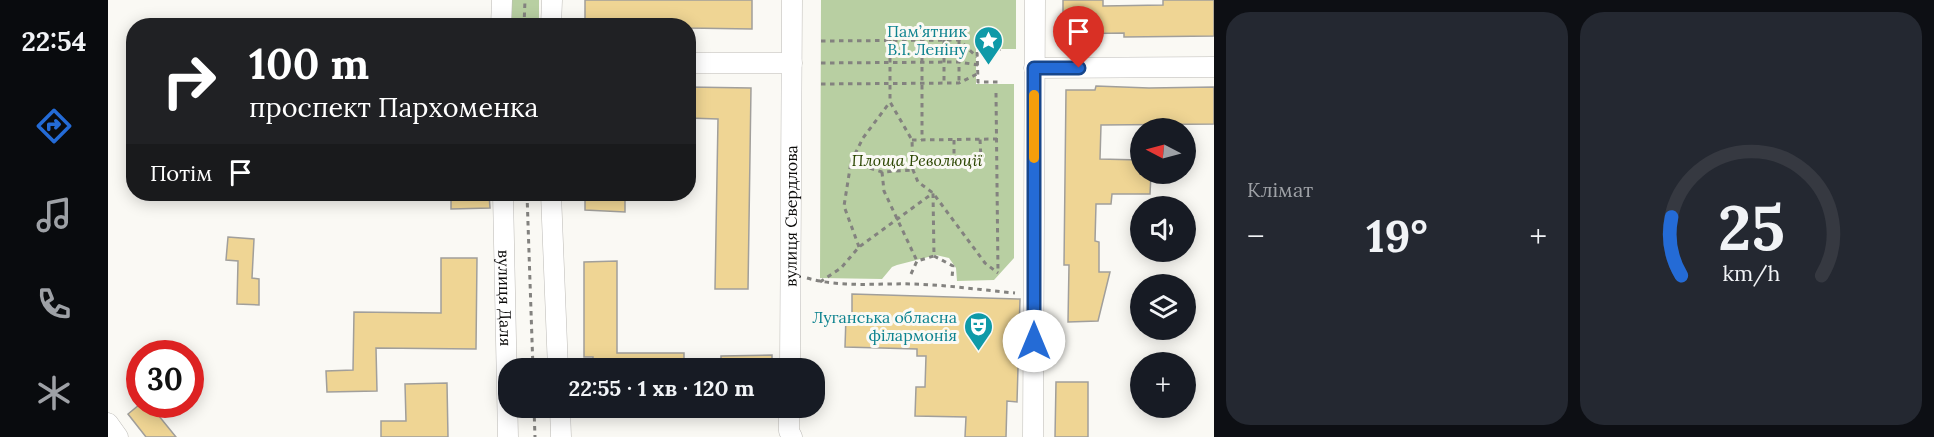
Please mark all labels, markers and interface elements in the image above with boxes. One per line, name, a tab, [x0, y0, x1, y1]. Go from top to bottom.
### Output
pin	[1053, 6, 1104, 68]
icon: arrive	[1062, 15, 1095, 48]
place label: Пам’ятник В.І. Леніну	[887, 21, 968, 59]
text: 22:54	[21, 24, 87, 58]
place icon: Пам’ятник В.І. Леніну	[972, 24, 1004, 66]
text: 100 m	[249, 37, 369, 91]
icon: right	[150, 42, 228, 120]
text: проспект Пархоменка	[249, 90, 538, 124]
icon: directions	[33, 105, 75, 147]
north arrow	[1130, 118, 1196, 184]
map controls	[1130, 118, 1196, 418]
street label: вулиця Свердлова	[780, 145, 801, 287]
park label: Площа Революції	[851, 150, 983, 170]
icon: arrive	[224, 156, 257, 189]
text: Потім	[150, 159, 212, 187]
text: Клімат	[1247, 177, 1313, 202]
text: 25	[1718, 187, 1784, 267]
icon: music	[33, 194, 75, 236]
button: sound	[1130, 196, 1196, 262]
text: 19°	[1366, 207, 1428, 264]
text: −	[1247, 215, 1265, 257]
text: +	[1529, 215, 1547, 257]
street label: вулиця Даля	[494, 249, 516, 346]
text: km/h	[1722, 259, 1780, 287]
button: layers	[1130, 274, 1196, 340]
icon: phone	[33, 283, 75, 325]
place label: Луганська обласна філармонія	[812, 307, 957, 345]
position arrow	[1002, 309, 1066, 373]
theatre icon: Луганська обласна філармонія	[962, 310, 994, 352]
speed limit sign: 30	[126, 340, 204, 418]
button: +	[1130, 352, 1196, 418]
icon: climate	[33, 372, 75, 414]
text: 22:55 · 1 хв · 120 m	[569, 374, 755, 402]

